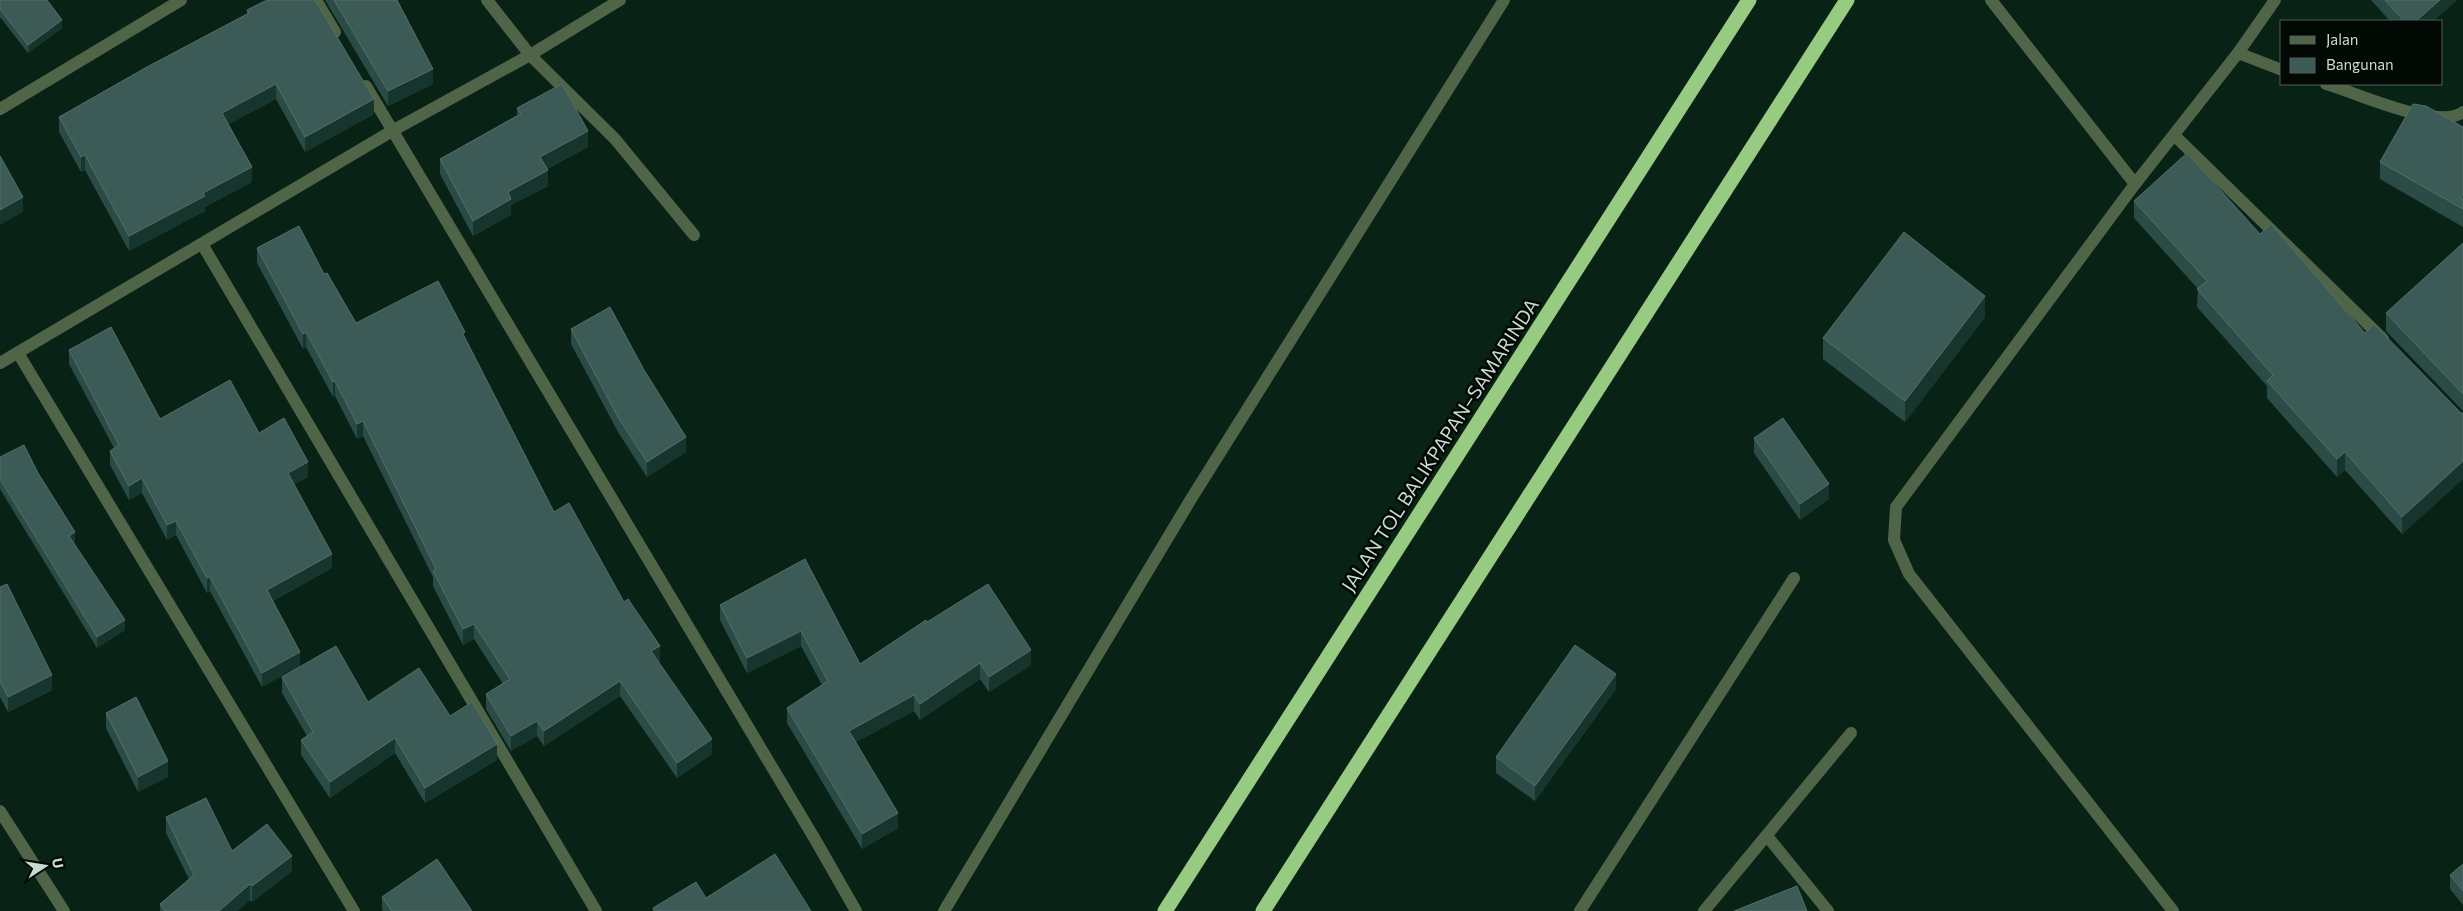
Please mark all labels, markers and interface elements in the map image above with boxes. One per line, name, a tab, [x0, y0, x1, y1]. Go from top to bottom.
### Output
legend	[2280, 20, 2443, 85]
text: Jalan	[2326, 30, 2358, 48]
text: Bangunan	[2326, 55, 2394, 73]
street label: JALAN TOL BALIKPAPAN–SAMARINDA	[1336, 294, 1543, 595]
north arrow	[20, 841, 70, 891]
text: U	[49, 856, 68, 870]

